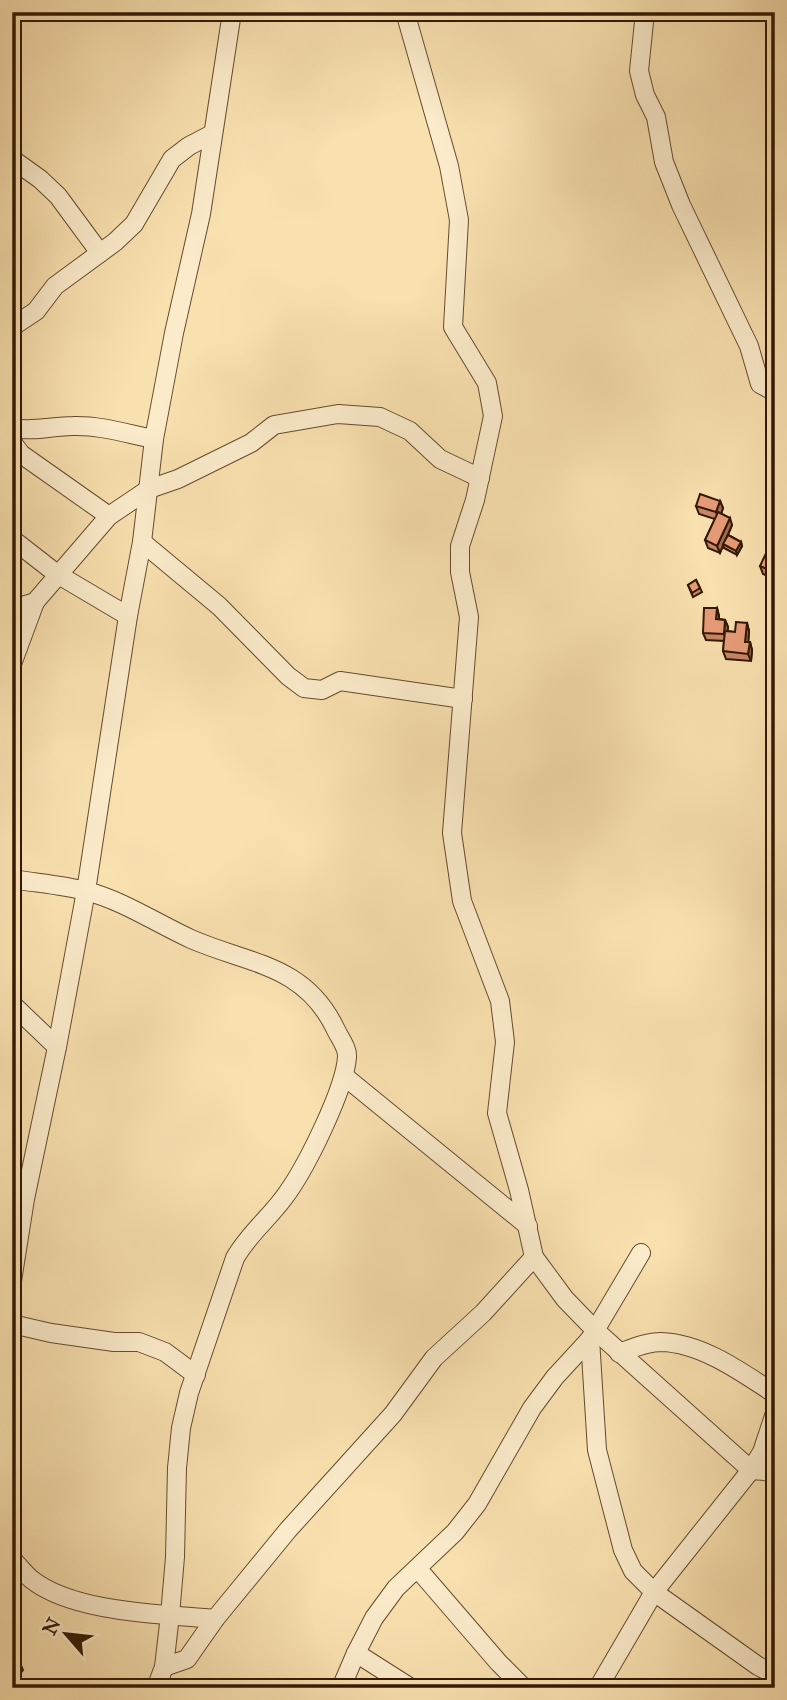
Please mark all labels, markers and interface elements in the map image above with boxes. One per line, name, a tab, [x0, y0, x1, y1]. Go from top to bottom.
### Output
north arrow	[32, 1598, 102, 1668]
text: N	[37, 1614, 65, 1639]

